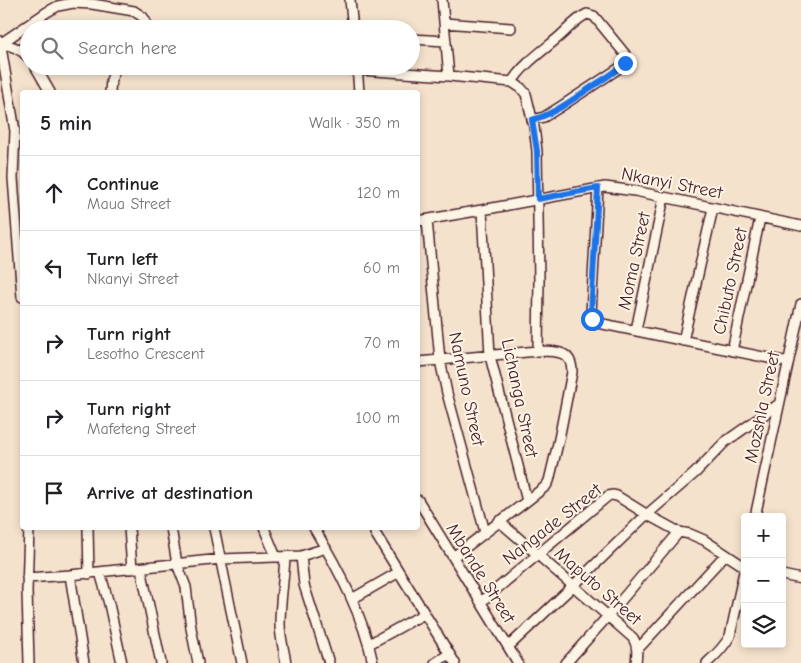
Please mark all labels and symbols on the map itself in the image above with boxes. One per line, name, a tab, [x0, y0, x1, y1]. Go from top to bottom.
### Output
route end	[614, 52, 637, 75]
street label: Nkanyi Street	[620, 163, 725, 204]
street label: Moma Street	[614, 209, 655, 312]
street label: Chibuto Street	[709, 225, 752, 337]
route start	[581, 308, 604, 331]
street label: Namuno Street	[444, 330, 489, 449]
street label: Lichanga Street	[497, 337, 542, 460]
street label: Mozshla Street	[740, 349, 785, 465]
street label: Nangade Street	[499, 479, 607, 569]
street label: Mbande Street	[442, 520, 520, 628]
street label: Maputo Street	[550, 543, 646, 630]

